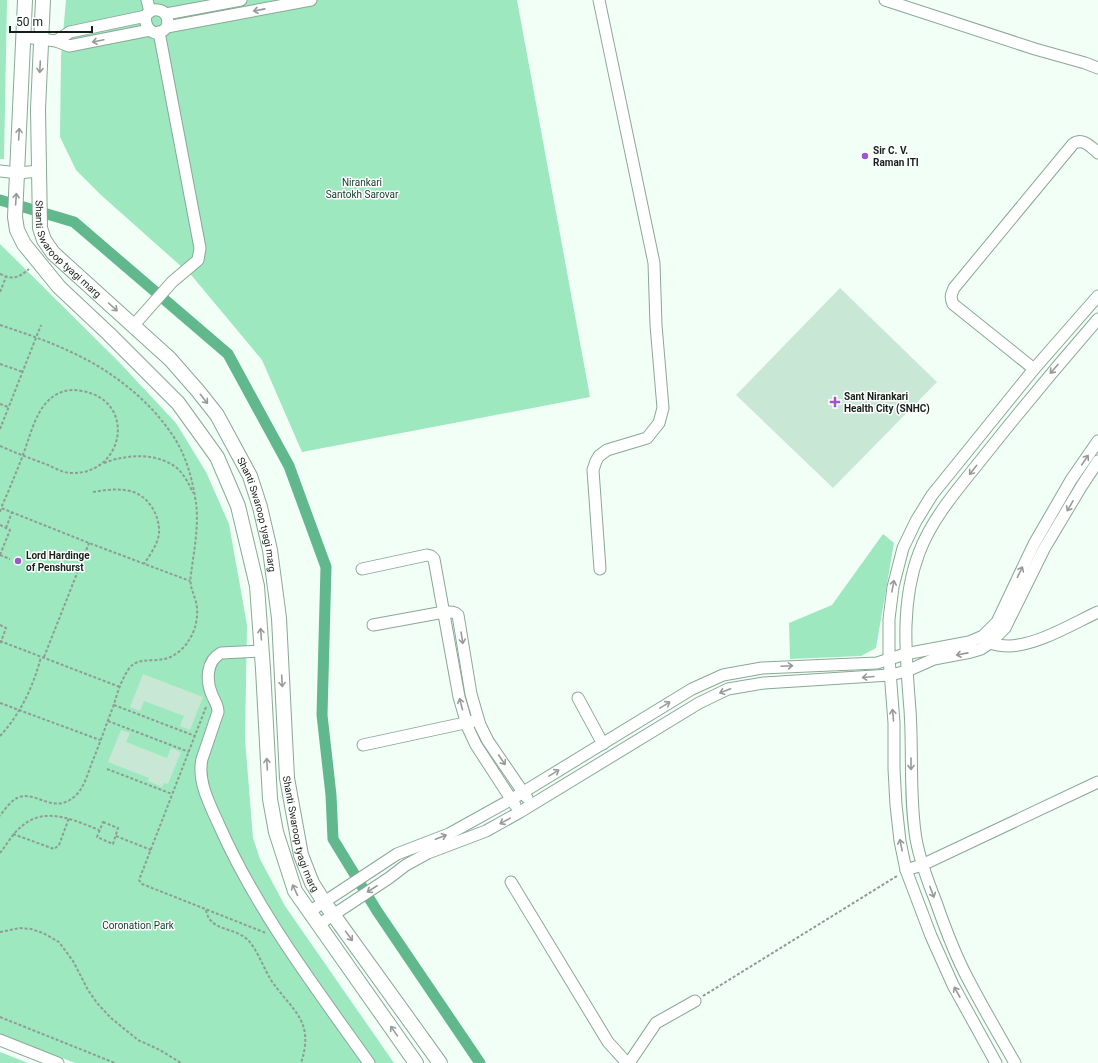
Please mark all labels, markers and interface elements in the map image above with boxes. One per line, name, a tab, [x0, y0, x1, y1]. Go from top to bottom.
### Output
one-way arrow	[253, 6, 266, 14]
scale bar	[10, 8, 92, 34]
text: 50 m	[16, 15, 43, 29]
one-way arrow	[92, 37, 105, 45]
one-way arrow	[36, 60, 43, 73]
one-way arrow	[16, 128, 23, 141]
place label: Sir C. V. Raman ITI	[873, 145, 919, 168]
marker: Sir C. V. Raman ITI	[860, 151, 870, 161]
park label: Nirankari Santokh Sarovar	[326, 177, 399, 200]
one-way arrow	[12, 193, 20, 206]
street label: Shanti Swaroop tyagi marg	[34, 200, 103, 300]
one-way arrow	[107, 303, 118, 312]
one-way arrow	[1050, 364, 1059, 375]
place label: Sant Nirankari Health City (SNHC)	[844, 391, 930, 415]
one-way arrow	[200, 394, 209, 405]
marker: Sant Nirankari Health City (SNHC)	[829, 396, 841, 408]
street label: Shanti Swaroop tyagi marg	[235, 455, 278, 573]
one-way arrow	[1081, 455, 1089, 466]
one-way arrow	[968, 465, 977, 476]
one-way arrow	[1065, 500, 1073, 512]
place label: Lord Hardinge of Penshurst	[26, 550, 90, 573]
marker: Lord Hardinge of Penshurst	[13, 556, 23, 566]
one-way arrow	[1017, 567, 1024, 579]
one-way arrow	[890, 580, 898, 593]
one-way arrow	[257, 628, 264, 641]
one-way arrow	[458, 632, 466, 645]
one-way arrow	[956, 650, 969, 658]
one-way arrow	[780, 663, 793, 670]
one-way arrow	[862, 673, 875, 681]
one-way arrow	[279, 674, 286, 687]
one-way arrow	[720, 688, 732, 696]
one-way arrow	[457, 698, 464, 711]
one-way arrow	[659, 700, 671, 708]
one-way arrow	[890, 709, 897, 722]
one-way arrow	[498, 754, 506, 765]
one-way arrow	[907, 757, 914, 770]
one-way arrow	[264, 758, 271, 771]
one-way arrow	[548, 769, 560, 777]
street label: Shanti Swaroop tyagi marg	[281, 775, 321, 894]
one-way arrow	[499, 817, 511, 825]
one-way arrow	[435, 833, 447, 841]
one-way arrow	[896, 839, 904, 852]
one-way arrow	[291, 884, 298, 896]
one-way arrow	[366, 885, 377, 893]
one-way arrow	[928, 885, 936, 897]
park label: Coronation Park	[102, 920, 175, 931]
one-way arrow	[345, 930, 353, 941]
one-way arrow	[952, 986, 960, 998]
one-way arrow	[390, 1026, 398, 1037]

